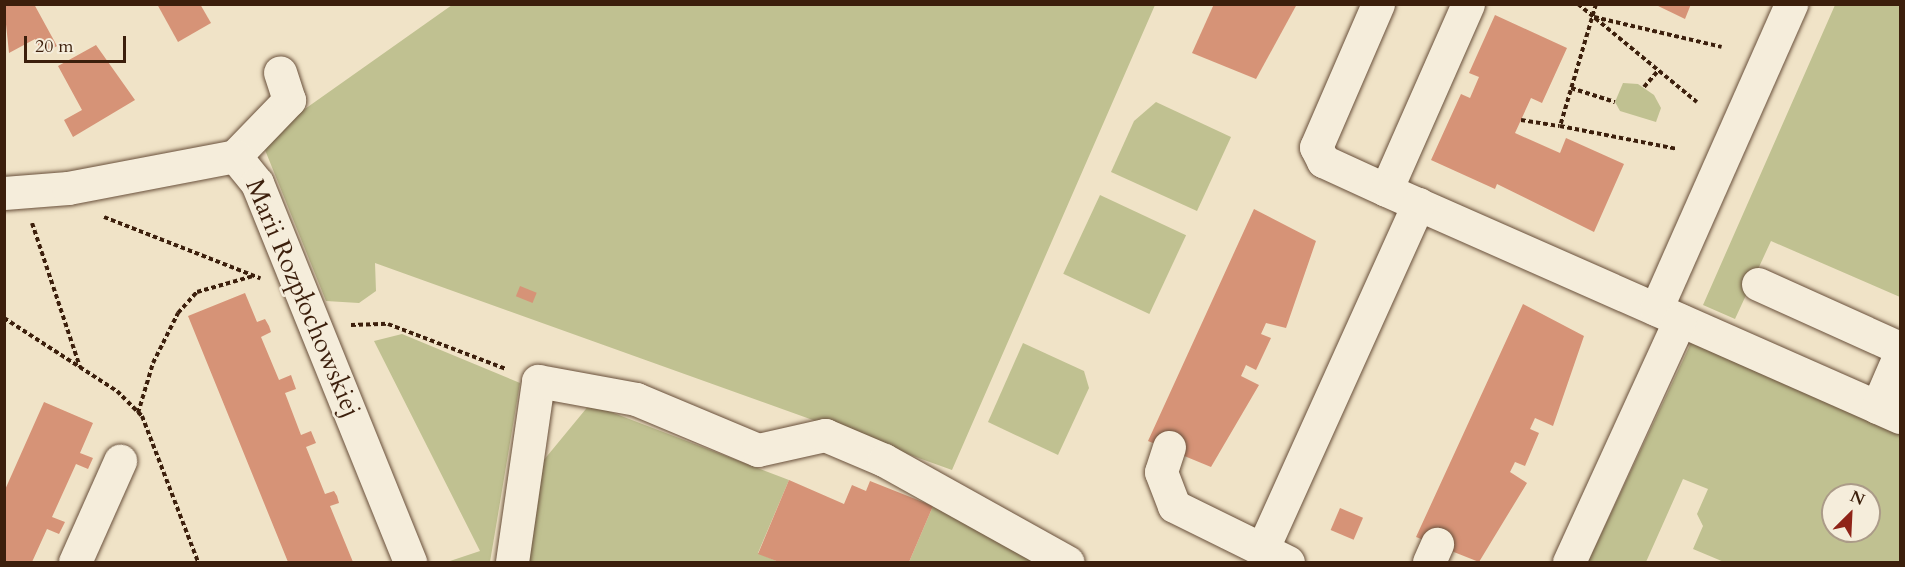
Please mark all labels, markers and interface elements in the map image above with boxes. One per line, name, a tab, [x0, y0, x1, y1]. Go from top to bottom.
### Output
scale bar	[27, 24, 129, 62]
text: 20 m	[35, 34, 74, 59]
street label: Marii Rozpłochowskiej	[239, 174, 367, 422]
north arrow	[1821, 483, 1881, 543]
text: N	[1847, 486, 1868, 511]

